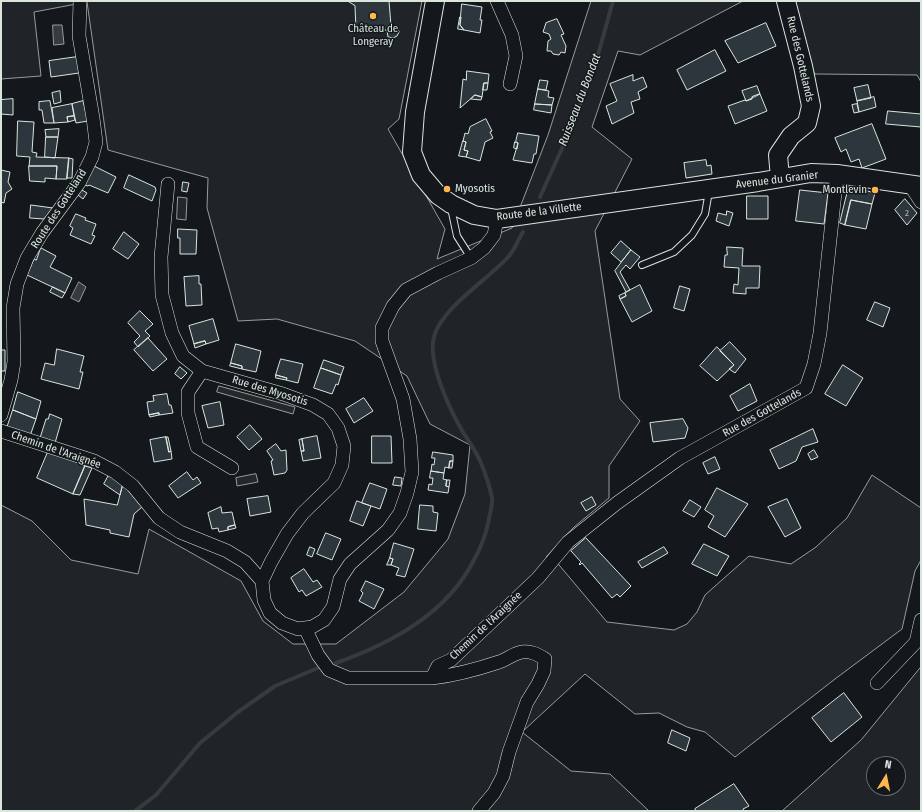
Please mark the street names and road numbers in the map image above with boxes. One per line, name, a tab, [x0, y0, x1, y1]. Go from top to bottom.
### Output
street label: Rue des Gottelands	[784, 15, 816, 103]
street label: Route des Gotteland	[28, 167, 90, 251]
street label: Avenue du Granier	[735, 168, 819, 192]
street label: Route de la Villette	[496, 200, 582, 224]
street label: Rue des Myosotis	[231, 373, 309, 409]
street label: Rue des Gottelands	[721, 386, 803, 440]
street label: Chemin de l'Araignée	[9, 428, 103, 472]
street label: Chemin de l'Araignée	[447, 589, 525, 663]

